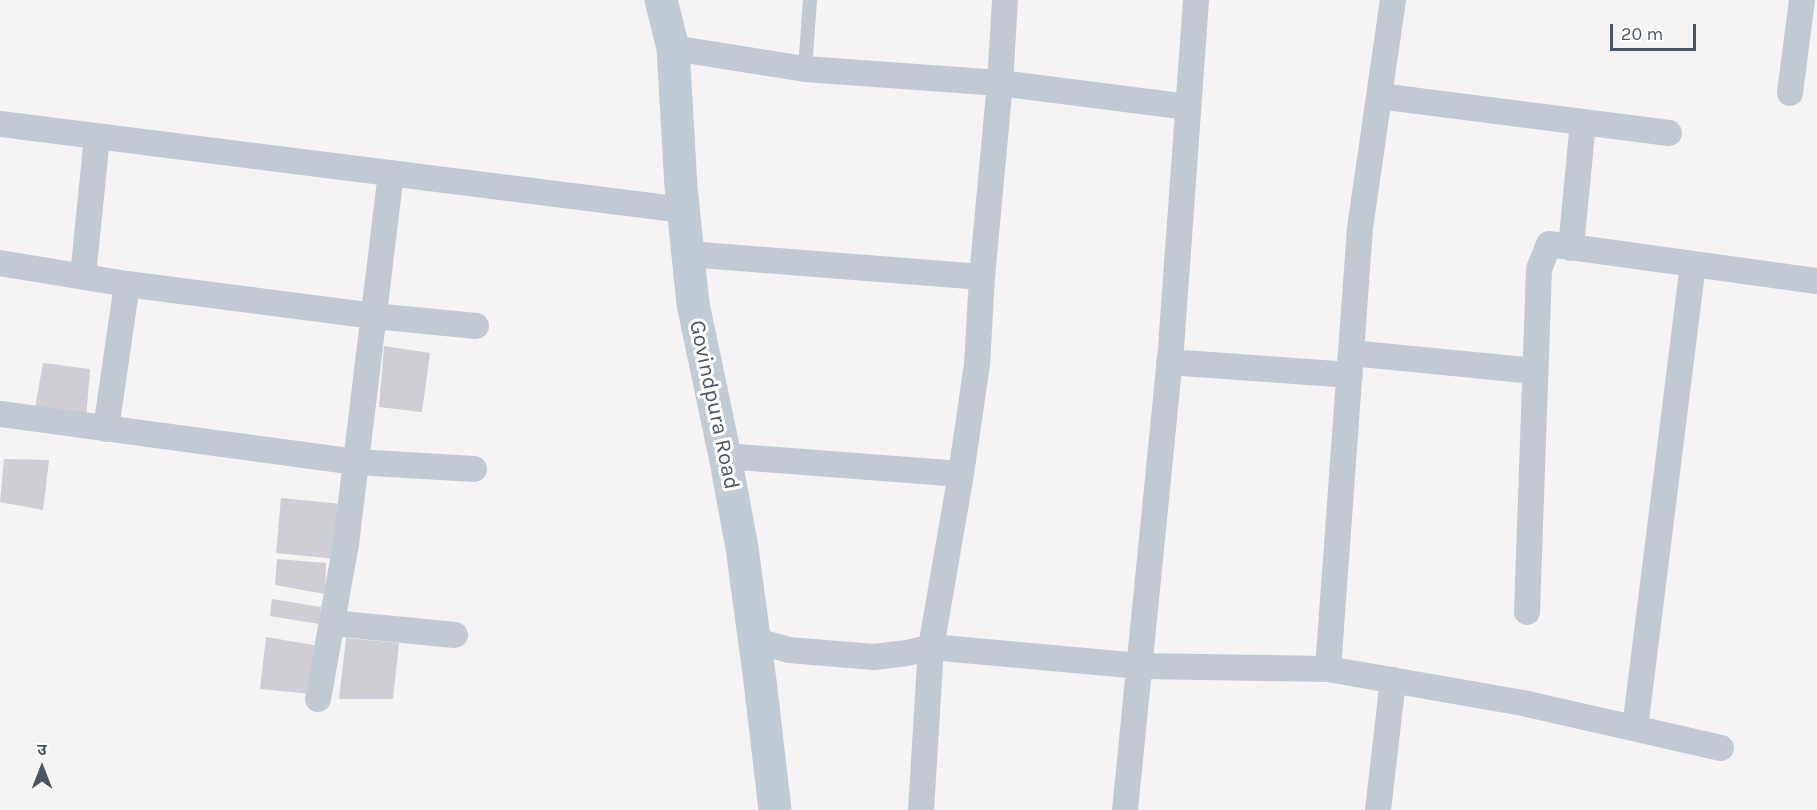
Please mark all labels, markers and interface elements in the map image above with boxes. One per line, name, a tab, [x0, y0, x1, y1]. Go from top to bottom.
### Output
scale bar	[1613, 12, 1698, 50]
text: 20 m	[1621, 23, 1663, 45]
street label: Govindpura Road	[683, 318, 745, 492]
north arrow	[12, 738, 72, 798]
text: उ	[37, 740, 47, 759]

